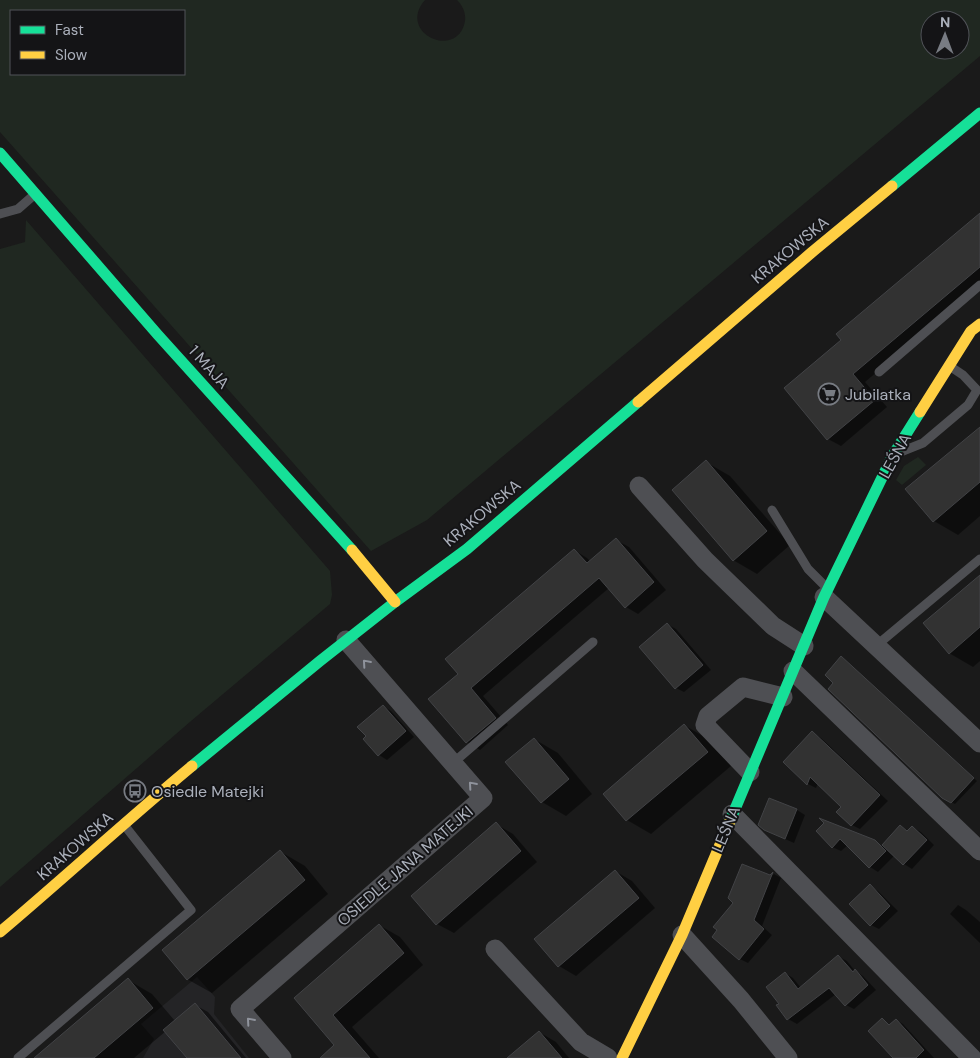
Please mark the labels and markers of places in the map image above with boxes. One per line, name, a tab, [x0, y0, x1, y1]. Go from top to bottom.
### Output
supermarket icon: Jubilatka	[817, 382, 841, 406]
place label: Jubilatka	[845, 384, 911, 405]
bus stop icon: Osiedle Matejki	[123, 779, 147, 803]
place label: Osiedle Matejki	[151, 781, 264, 802]

